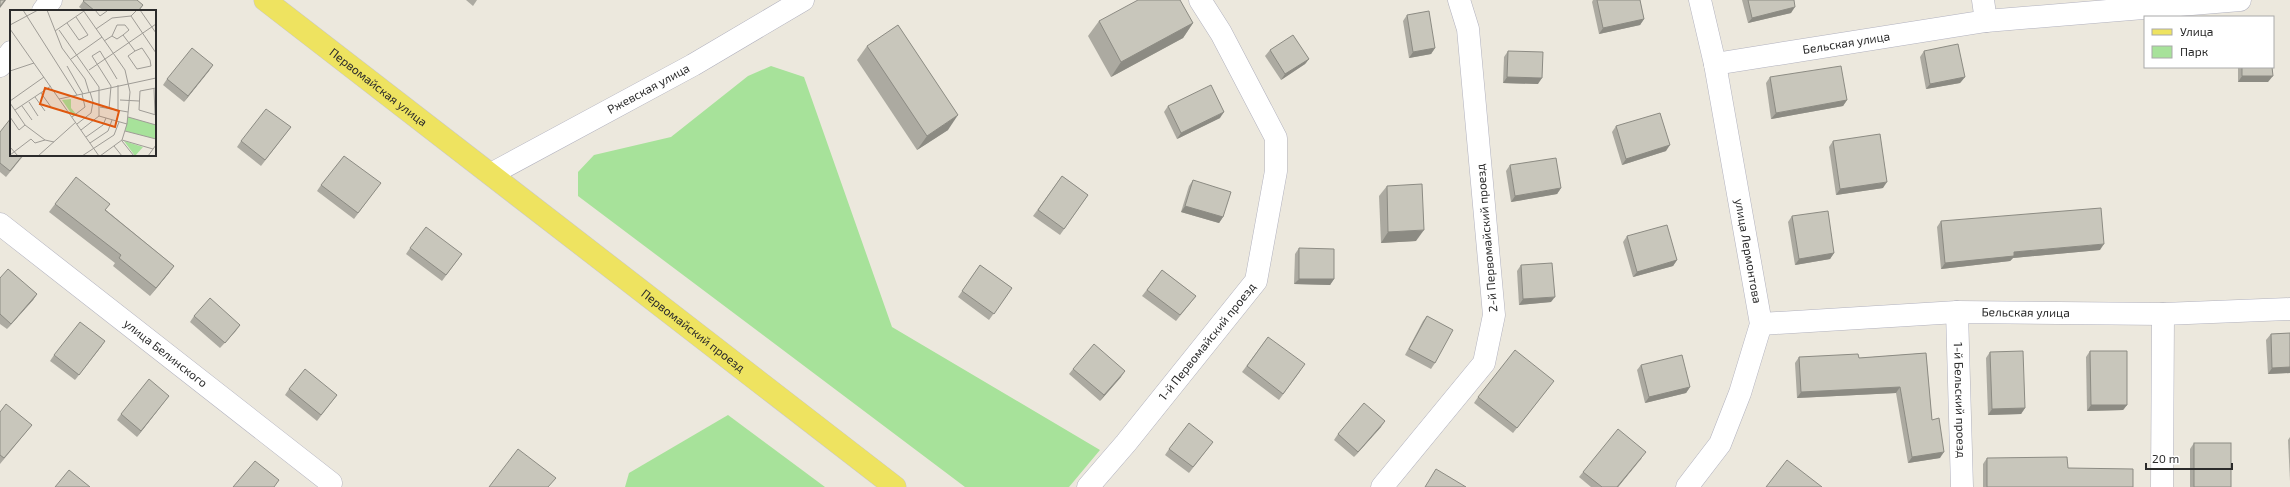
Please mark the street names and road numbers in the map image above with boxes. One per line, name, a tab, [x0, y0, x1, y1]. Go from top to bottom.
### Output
street label: Бельская улица	[1801, 28, 1891, 56]
street label: Первомайская улица	[327, 45, 430, 129]
street label: Ржевская улица	[605, 60, 692, 116]
street label: 2-й Первомайский проезд	[1473, 163, 1499, 313]
street label: улица Лермонтова	[1732, 197, 1765, 304]
street label: 1-й Первомайский проезд	[1155, 279, 1258, 403]
street label: Первомайский проезд	[639, 286, 748, 374]
street label: Бельская улица	[1981, 304, 2070, 320]
street label: улица Белинского	[121, 316, 211, 390]
street label: 1-й Бельский проезд	[1952, 342, 1969, 458]

